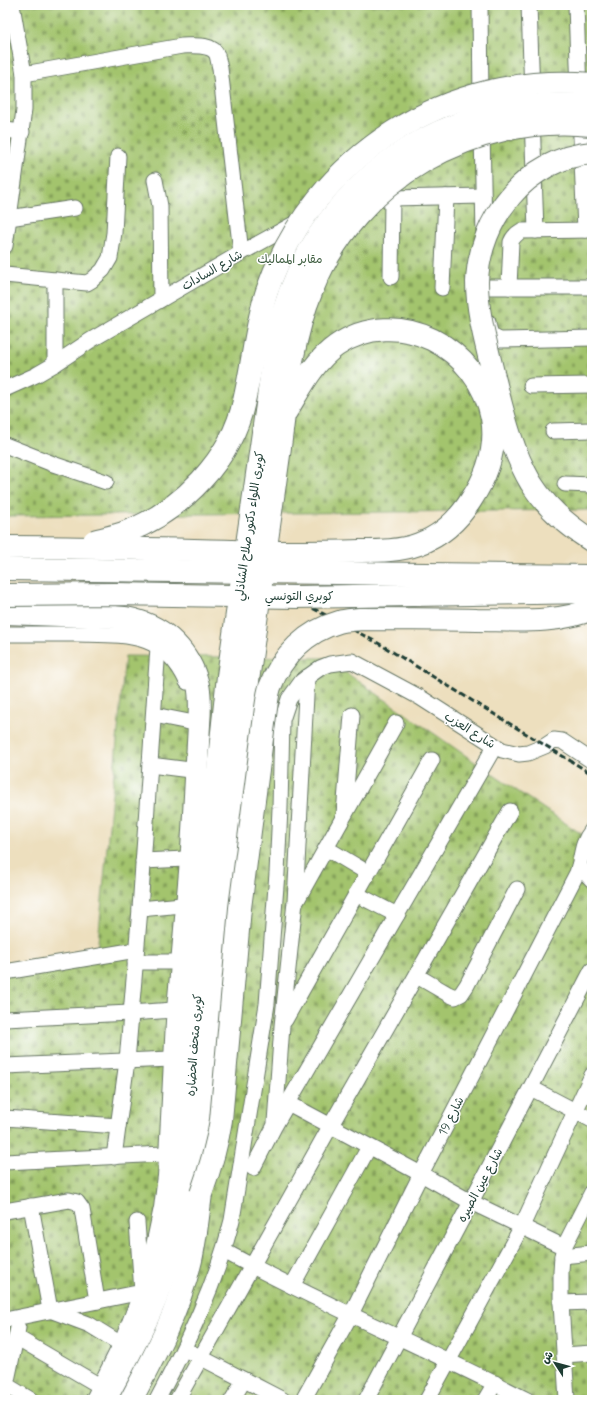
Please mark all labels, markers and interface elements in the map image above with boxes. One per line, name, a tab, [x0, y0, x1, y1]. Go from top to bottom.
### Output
street label: شارع السادات	[179, 247, 246, 295]
park label: مقابر المماليك	[258, 252, 323, 268]
street label: كوبرى اللواء دكتور صلاح الشاذلي	[232, 450, 270, 602]
street label: كوبري التونسي	[265, 589, 333, 607]
street label: شارع العزب	[441, 709, 498, 753]
street label: كوبرى متحف الحضاره	[183, 993, 207, 1097]
street label: شارع 19	[435, 1094, 468, 1139]
street label: شارع عين الصيره	[455, 1146, 507, 1225]
north arrow	[535, 1343, 575, 1383]
text: ش	[538, 1349, 557, 1367]

